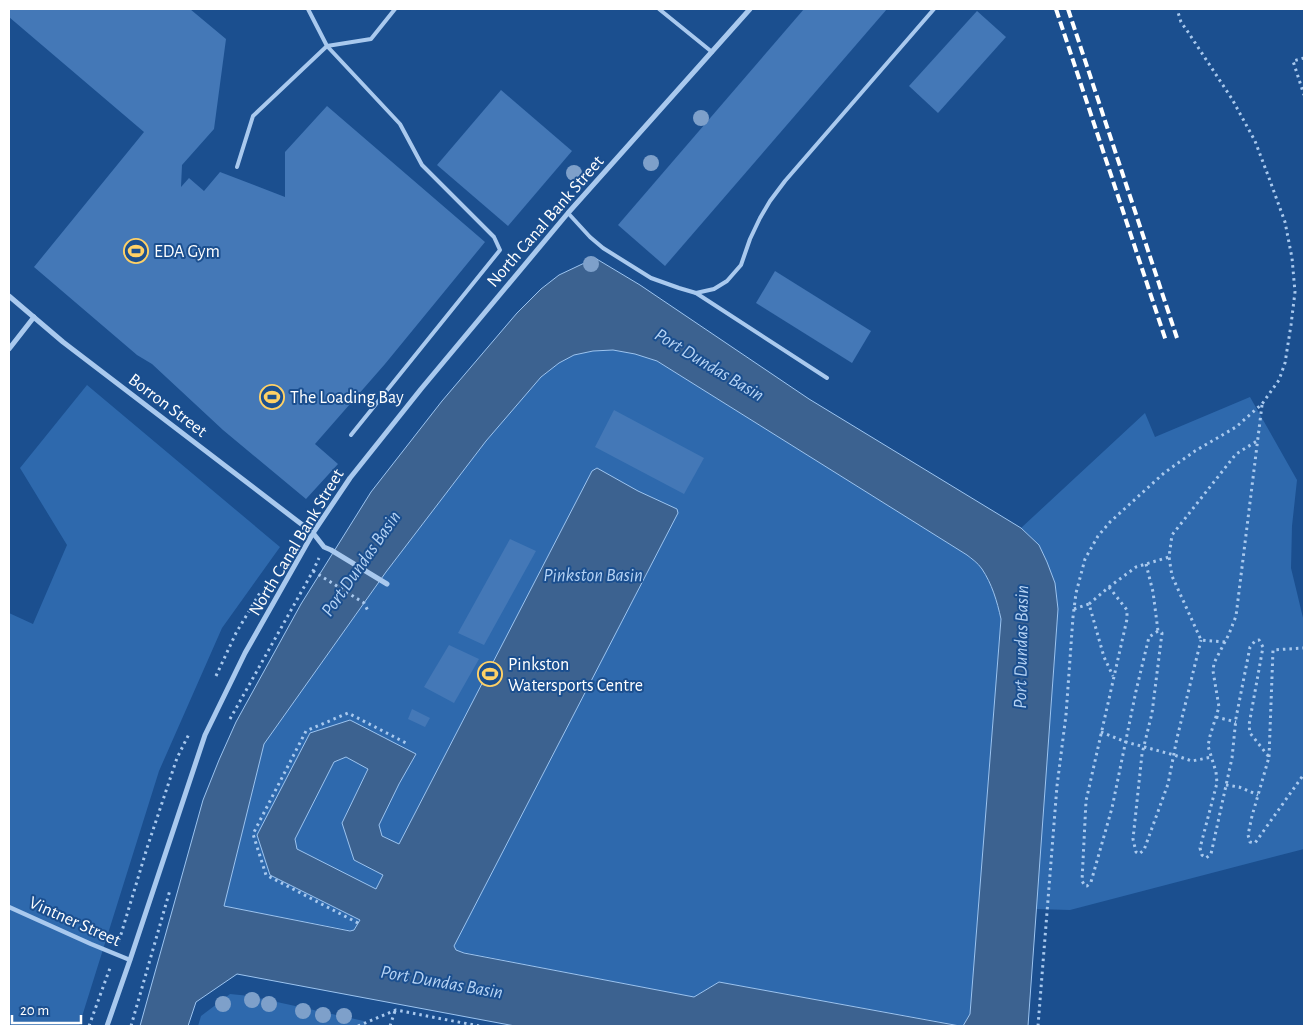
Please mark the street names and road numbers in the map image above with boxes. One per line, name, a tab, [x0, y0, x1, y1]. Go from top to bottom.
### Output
street label: North Canal Bank Street	[484, 152, 608, 291]
street label: Borron Street	[125, 371, 210, 441]
street label: North Canal Bank Street	[246, 466, 348, 619]
street label: Vintner Street	[26, 894, 123, 950]

